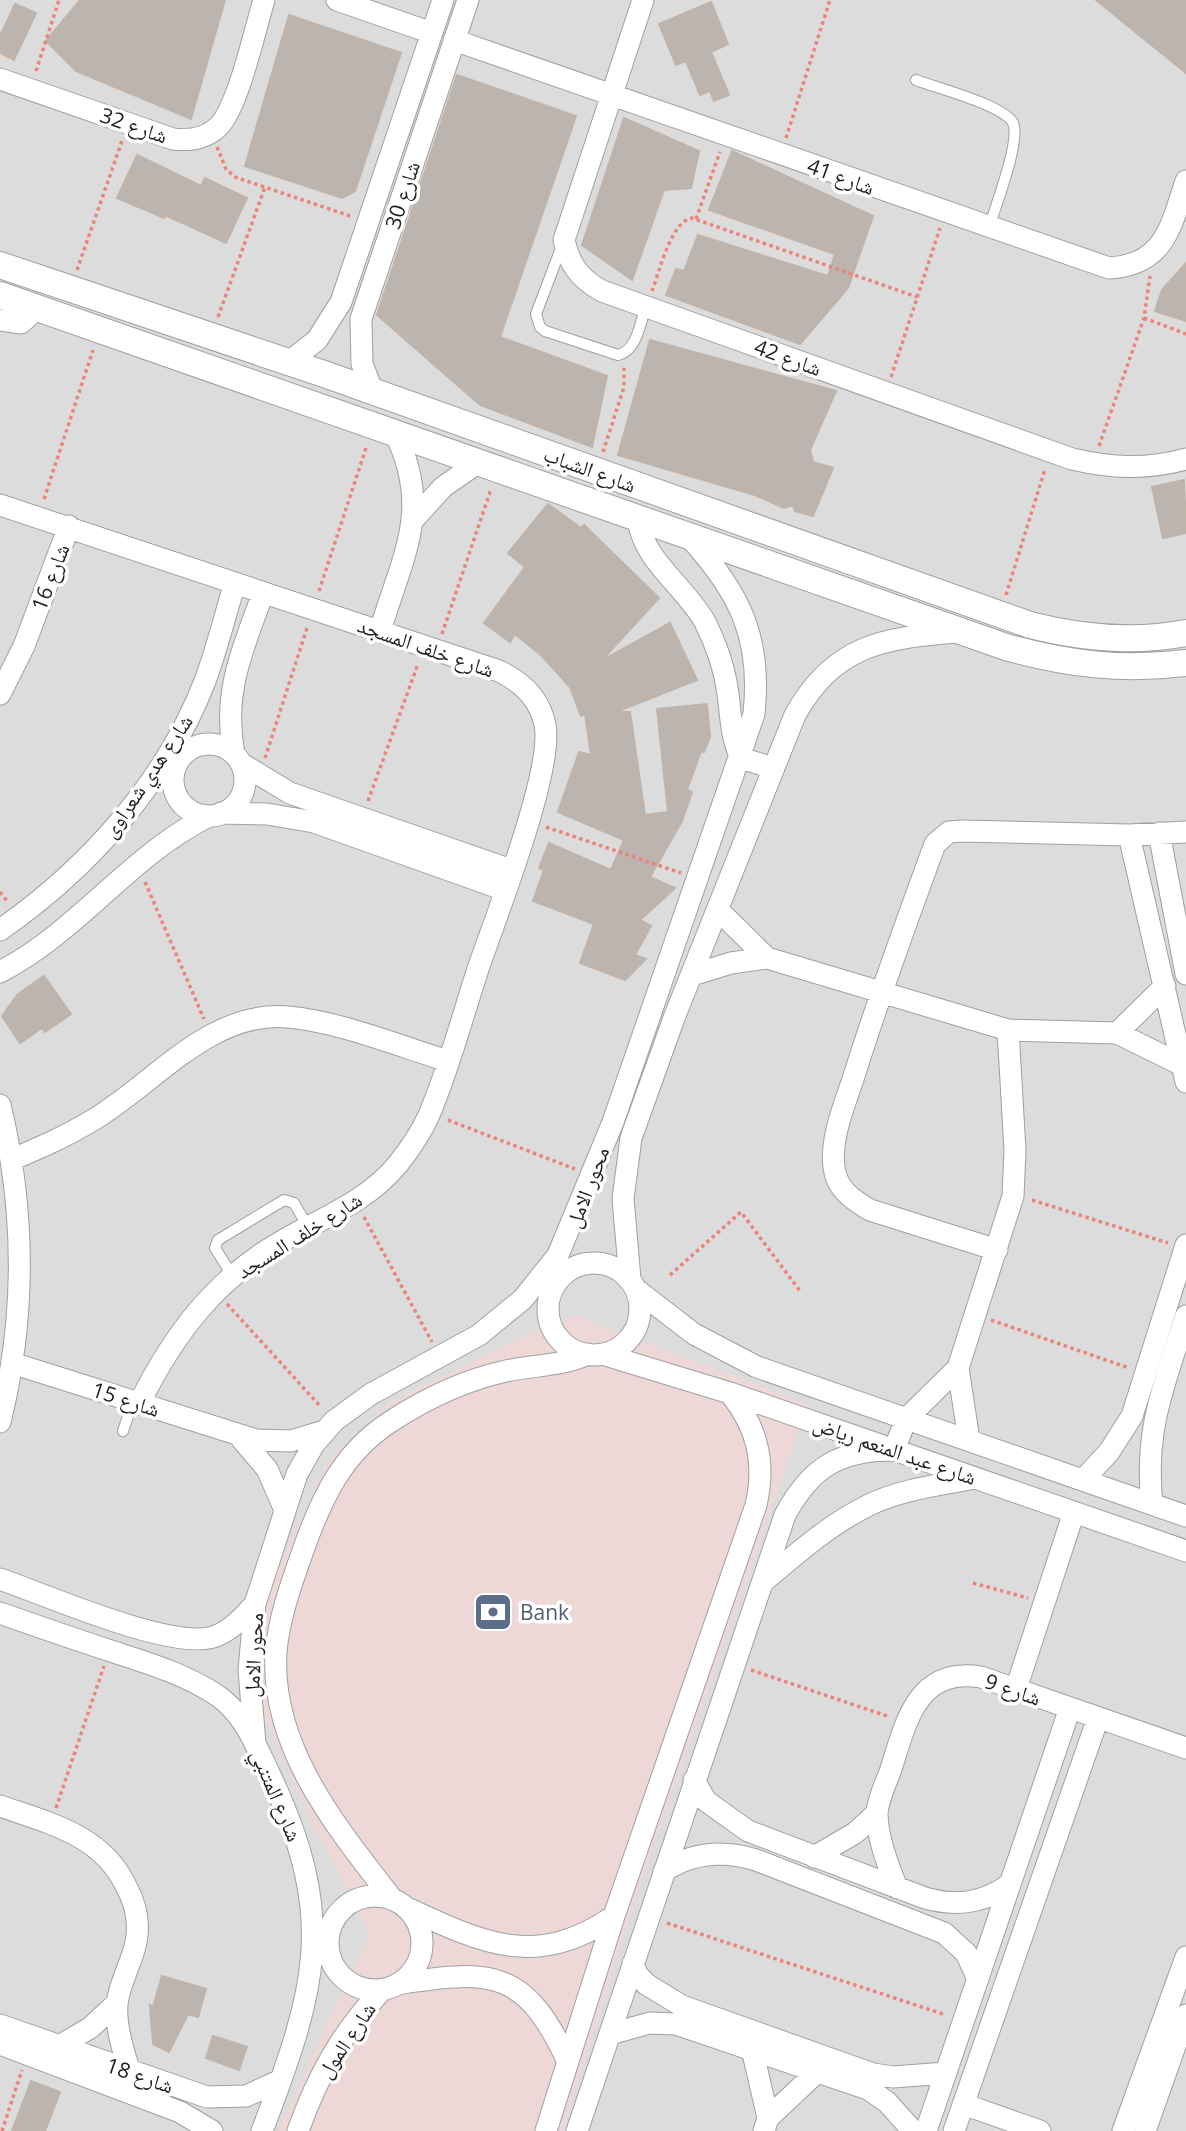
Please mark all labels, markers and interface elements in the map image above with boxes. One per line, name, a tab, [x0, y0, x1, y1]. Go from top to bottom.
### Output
street label: شارع 32	[97, 100, 171, 150]
street label: شارع 41	[804, 151, 878, 201]
street label: شارع 30	[378, 158, 426, 232]
street label: شارع 42	[751, 332, 825, 382]
street label: شارع الشباب	[540, 439, 640, 499]
street label: شارع 16	[24, 540, 76, 614]
street label: شارع خلف المسجد	[354, 611, 498, 683]
street label: شارع هدي شعراوى	[95, 709, 201, 845]
street label: محور الامل	[559, 1142, 615, 1232]
street label: شارع خلف المسجد	[231, 1185, 367, 1285]
street label: شارع 15	[89, 1375, 163, 1423]
street label: شارع عبد المنعم رياض	[809, 1409, 980, 1492]
bank icon: Bank	[472, 1591, 514, 1633]
place label: Bank	[520, 1598, 569, 1626]
street label: محور الامل	[237, 1612, 269, 1698]
street label: شارع 9	[981, 1666, 1045, 1712]
street label: شارع المتنبي	[242, 1745, 309, 1847]
street label: شارع المول	[310, 1997, 382, 2083]
street label: شارع 18	[103, 2050, 177, 2100]

